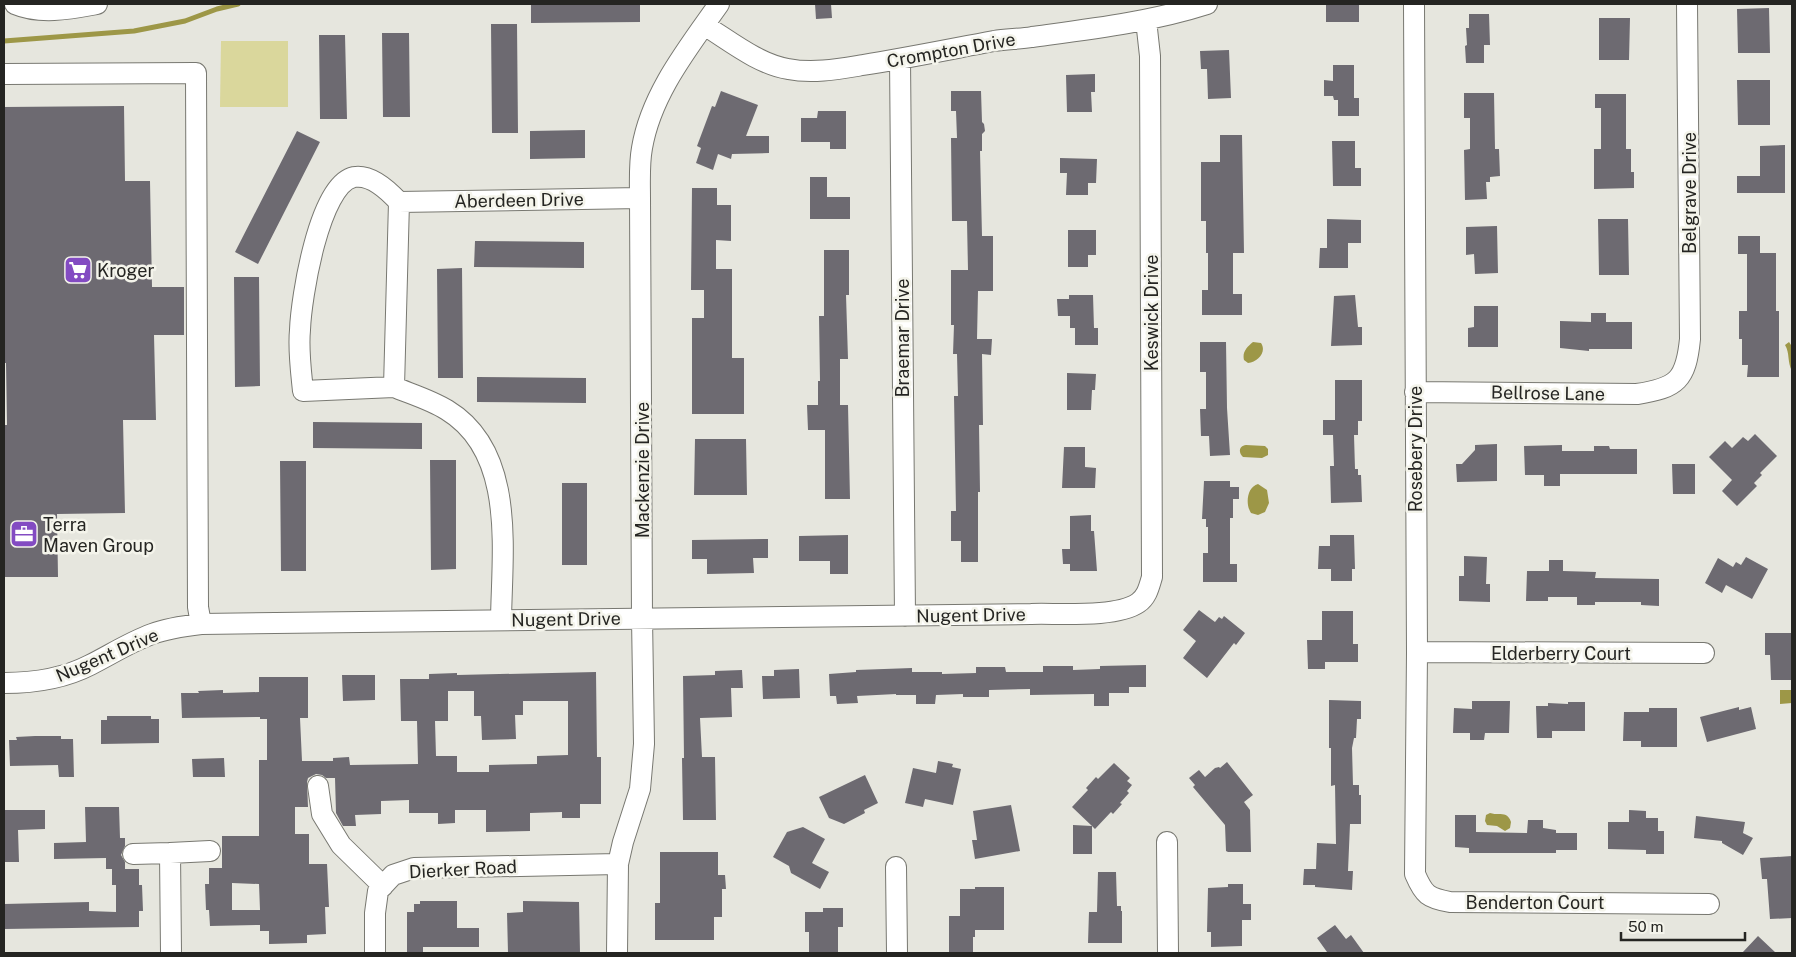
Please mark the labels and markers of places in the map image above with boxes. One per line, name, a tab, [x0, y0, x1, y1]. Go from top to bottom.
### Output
supermarket icon: Kroger	[63, 255, 93, 285]
place label: Kroger	[97, 260, 154, 281]
place label: Terra Maven Group	[43, 514, 154, 556]
office icon: Terra Maven Group	[9, 519, 39, 549]

